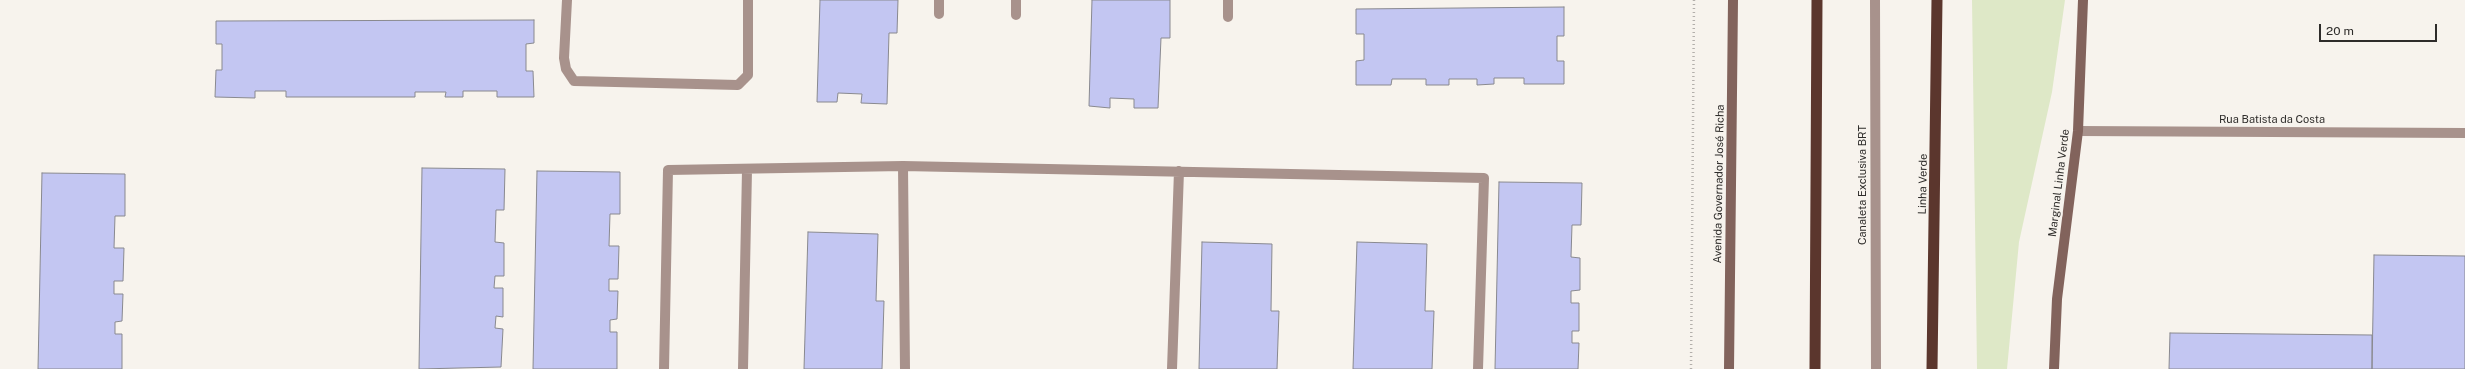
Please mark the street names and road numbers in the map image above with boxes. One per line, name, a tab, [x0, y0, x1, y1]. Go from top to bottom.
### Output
street label: Avenida Governador José Richa	[1711, 104, 1727, 264]
street label: Rua Batista da Costa	[2219, 113, 2325, 127]
street label: Canaleta Exclusiva BRT	[1856, 125, 1870, 245]
street label: Marginal Linha Verde	[2046, 128, 2072, 238]
street label: Linha Verde	[1916, 154, 1930, 214]

